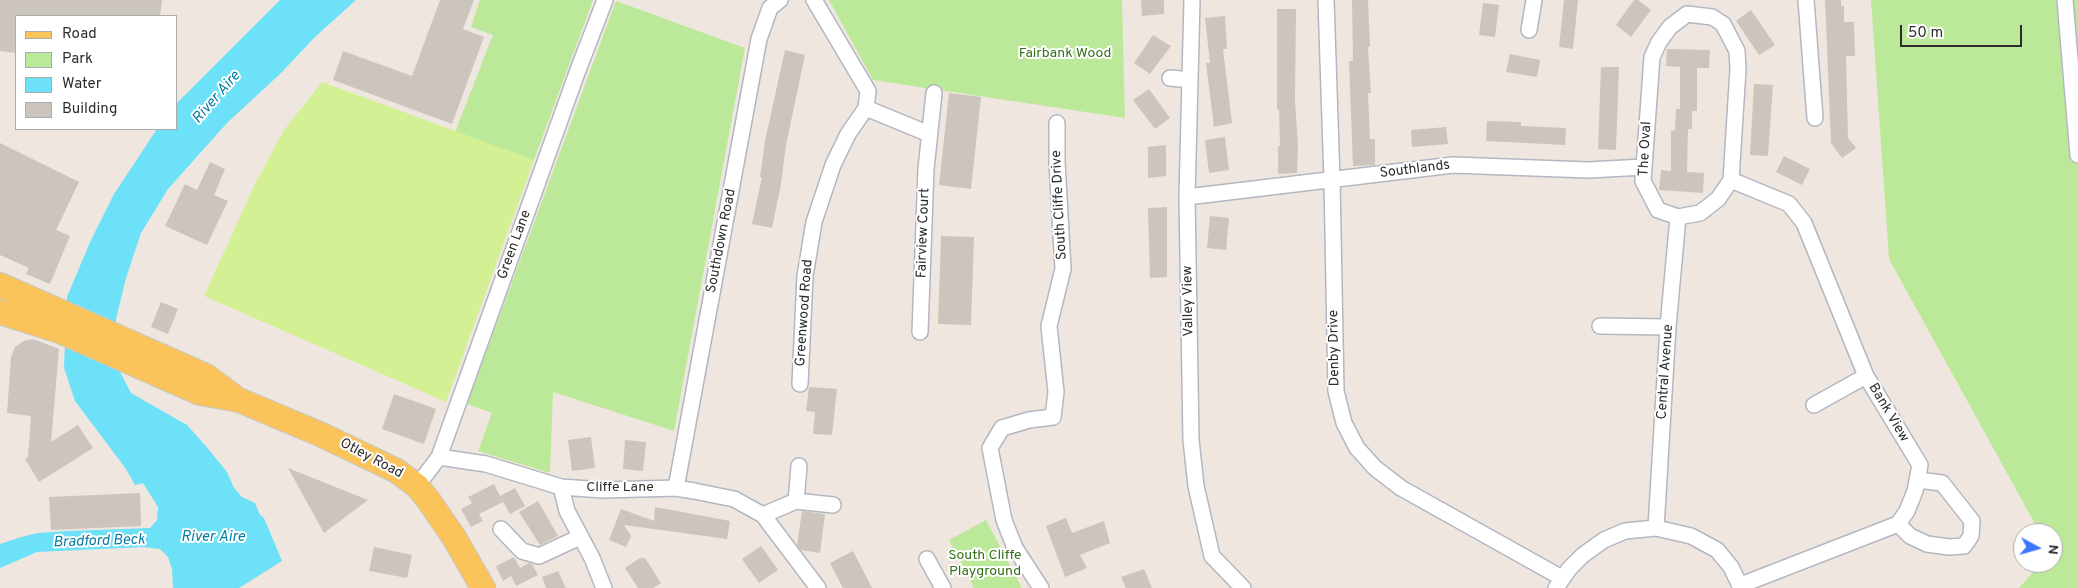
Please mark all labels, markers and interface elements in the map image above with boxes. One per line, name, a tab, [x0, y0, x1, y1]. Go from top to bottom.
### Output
legend	[15, 15, 178, 130]
scale bar	[1903, 15, 2026, 47]
text: 50 m	[1908, 24, 1943, 43]
text: Road	[62, 25, 97, 44]
park label: Fairbank Wood	[1019, 46, 1111, 62]
text: Park	[62, 50, 93, 69]
water label: River Aire	[189, 68, 245, 128]
text: Water	[62, 75, 101, 94]
text: Building	[62, 100, 117, 119]
street label: The Oval	[1636, 121, 1656, 177]
street label: South Cliffe Drive	[1049, 150, 1071, 260]
street label: Southlands	[1379, 157, 1451, 183]
street label: Southdown Road	[704, 187, 740, 295]
street label: Fairview Court	[914, 187, 934, 279]
street label: Green Lane	[495, 208, 535, 282]
street label: Greenwood Road	[793, 259, 817, 367]
street label: Valley View	[1180, 265, 1198, 337]
street label: Denby Drive	[1326, 310, 1344, 386]
street label: Central Avenue	[1654, 324, 1678, 420]
street label: Bank View	[1864, 381, 1912, 445]
street label: Otley Road	[336, 435, 406, 483]
street label: Cliffe Lane	[586, 480, 654, 496]
north arrow	[2013, 523, 2063, 573]
water label: River Aire	[181, 529, 245, 547]
water label: Bradford Beck	[53, 531, 145, 553]
text: N	[2043, 544, 2061, 555]
park label: South Cliffe Playground	[948, 548, 1022, 580]

